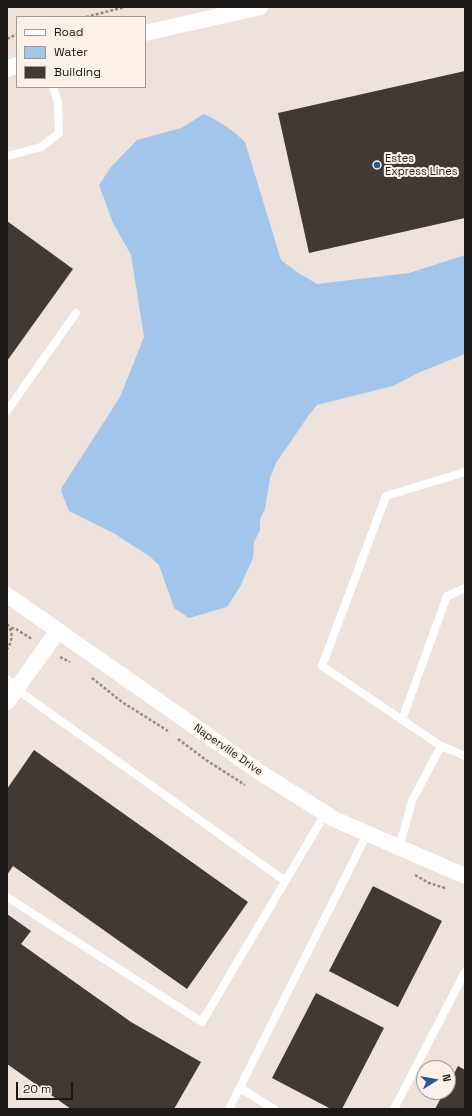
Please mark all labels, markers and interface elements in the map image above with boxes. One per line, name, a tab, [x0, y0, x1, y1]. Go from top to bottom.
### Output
legend	[16, 16, 146, 88]
text: Road	[54, 24, 83, 40]
text: Water	[54, 44, 88, 60]
text: Building	[54, 64, 101, 80]
place label: Estes Express Lines	[385, 152, 457, 178]
marker: Estes Express Lines	[372, 160, 382, 170]
street label: Naperville Drive	[191, 721, 265, 779]
north arrow	[416, 1060, 456, 1100]
text: N	[439, 1073, 454, 1083]
scale bar	[18, 1074, 75, 1100]
text: 20 m	[23, 1081, 51, 1097]

